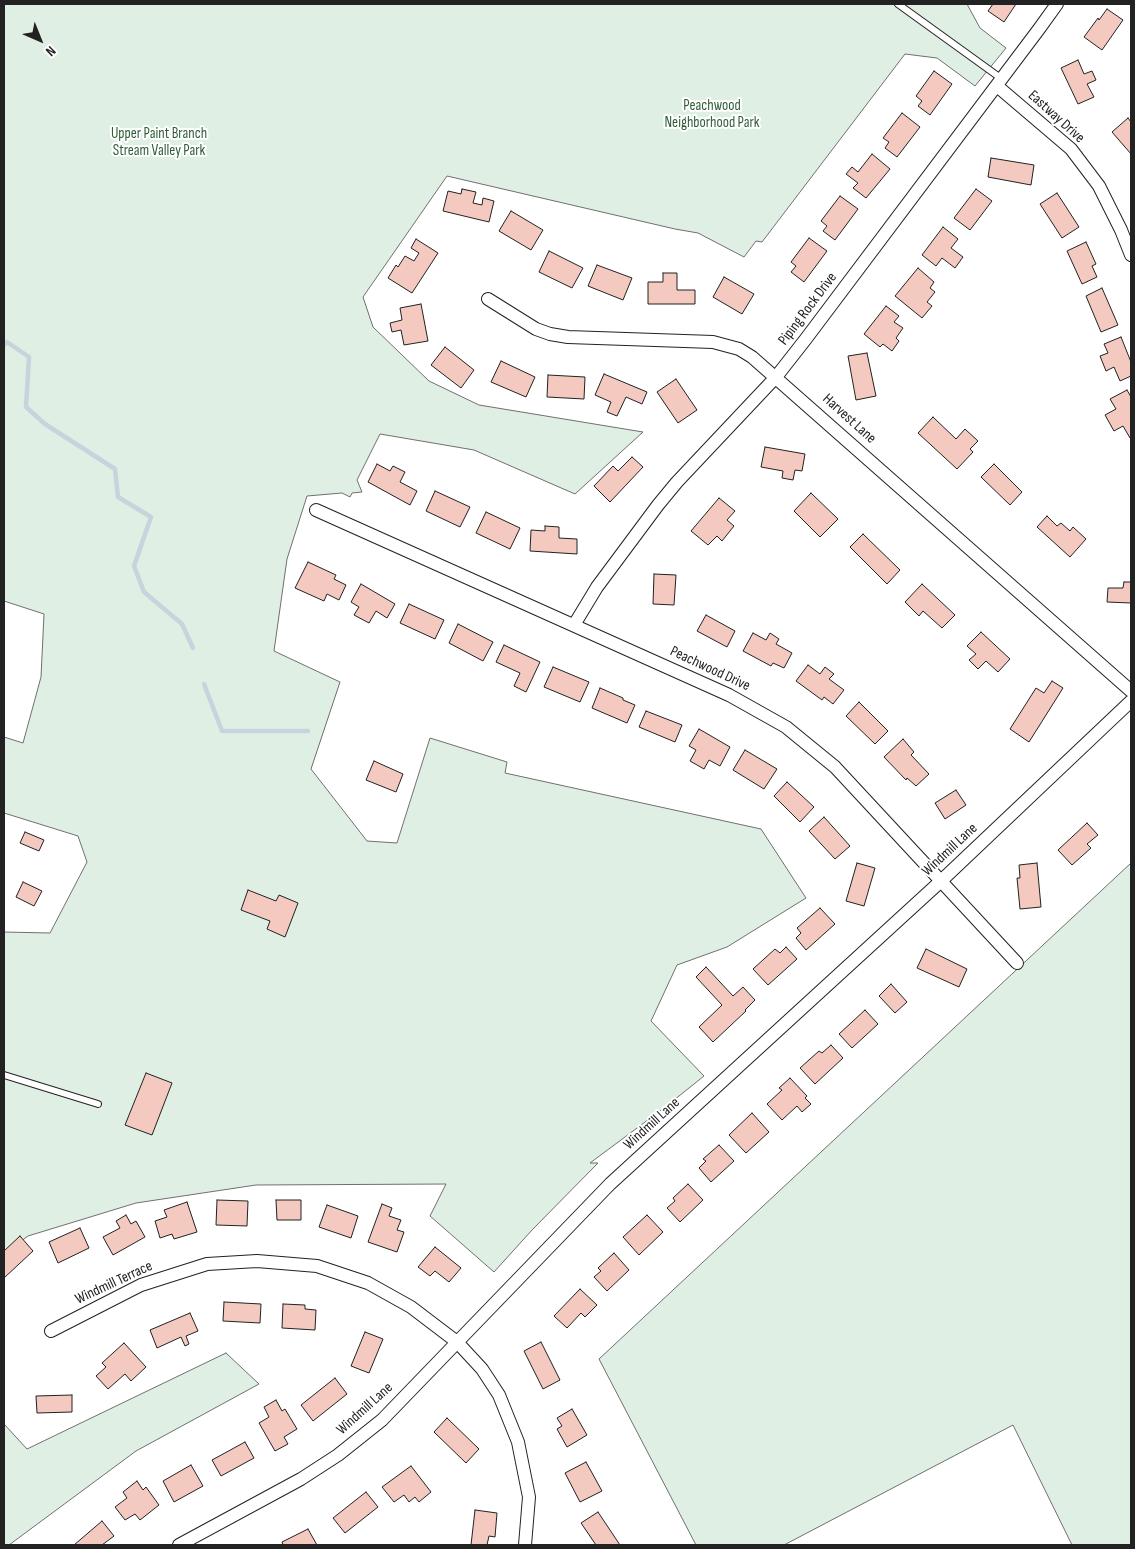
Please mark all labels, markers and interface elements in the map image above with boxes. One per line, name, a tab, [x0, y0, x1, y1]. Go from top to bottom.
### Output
north arrow	[15, 15, 65, 65]
text: N	[42, 42, 59, 60]
street label: Eastway Drive	[1024, 87, 1088, 147]
park label: Peachwood Neighborhood Park	[664, 97, 760, 132]
park label: Upper Paint Branch Stream Valley Park	[111, 125, 207, 160]
street label: Piping Rock Drive	[775, 269, 841, 349]
street label: Harvest Lane	[819, 390, 879, 448]
street label: Peachwood Drive	[667, 643, 753, 695]
street label: Windmill Lane	[918, 820, 982, 880]
street label: Windmill Lane	[620, 1094, 684, 1154]
street label: Windmill Terrace	[73, 1257, 155, 1309]
street label: Windmill Lane	[333, 1379, 397, 1439]

